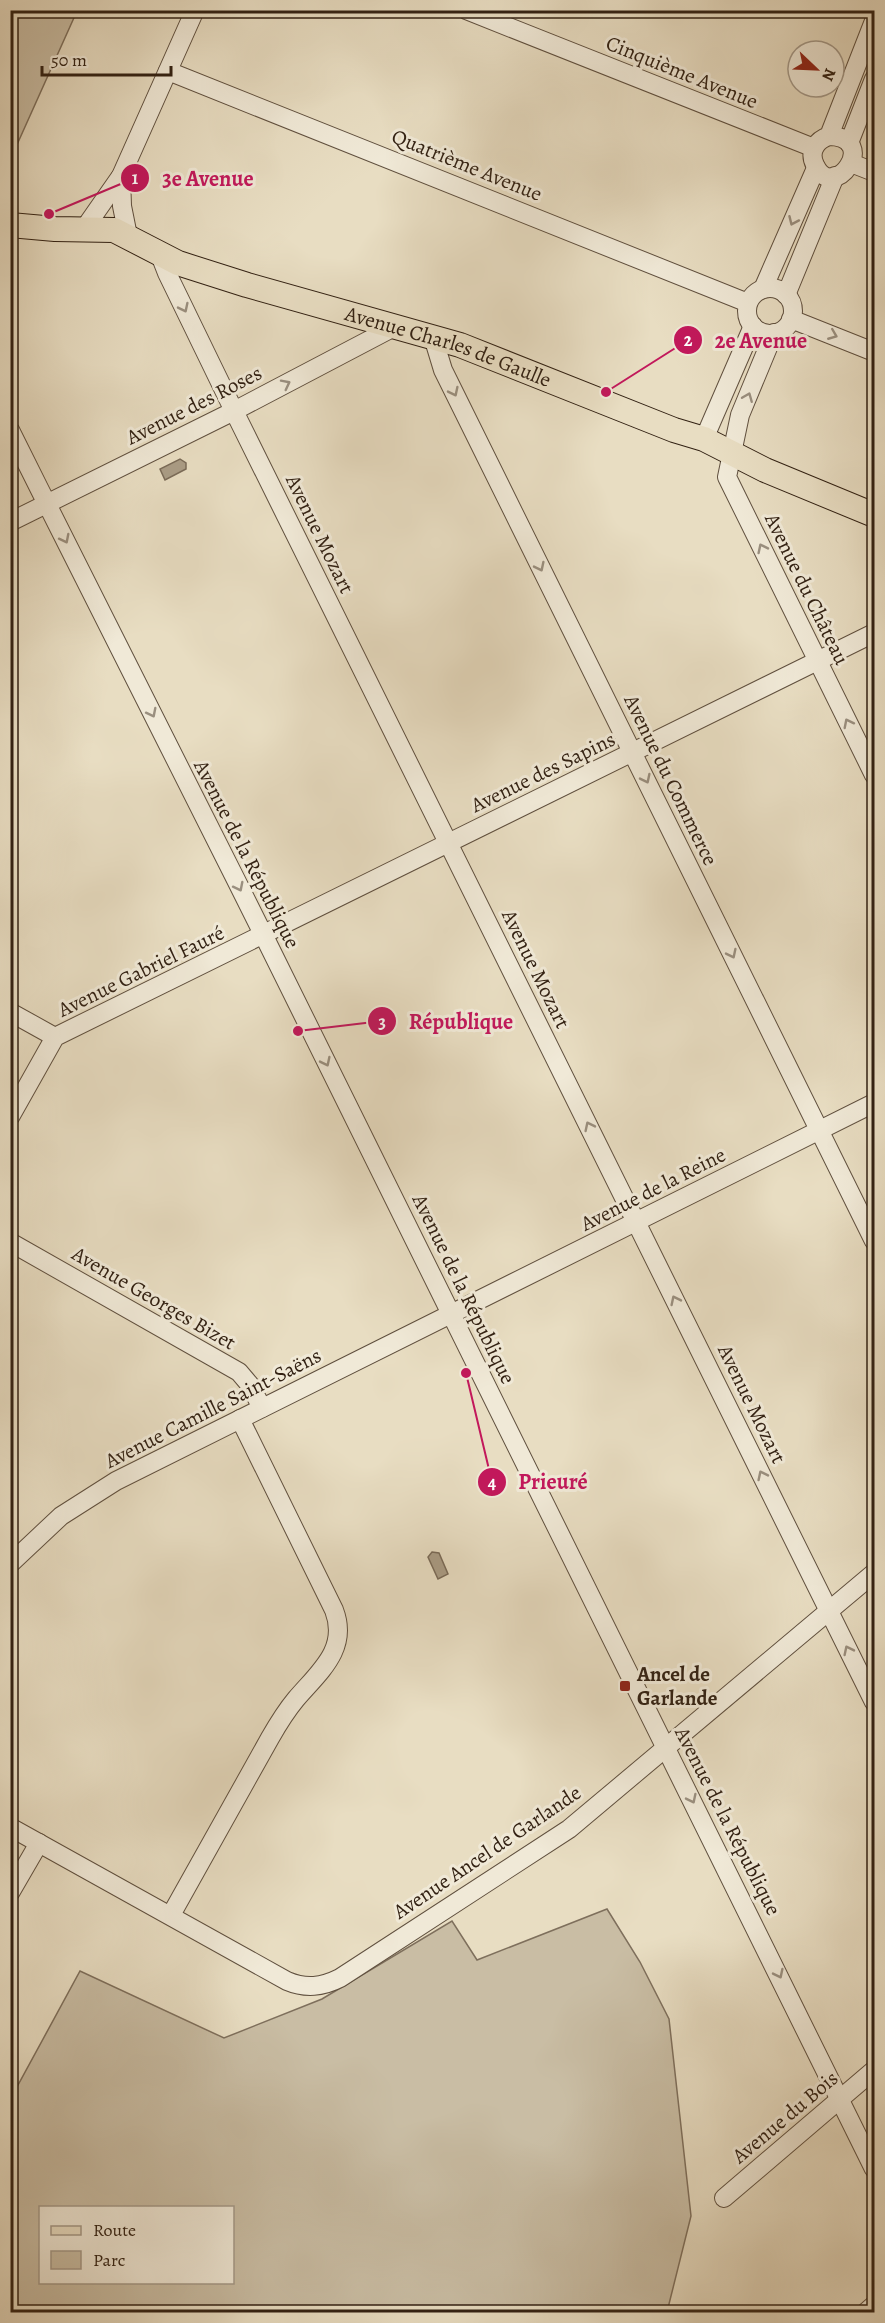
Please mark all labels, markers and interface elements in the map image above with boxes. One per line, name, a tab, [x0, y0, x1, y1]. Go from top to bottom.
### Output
street label: Cinquième Avenue	[602, 29, 762, 115]
scale bar	[42, 39, 171, 77]
north arrow	[786, 39, 846, 99]
text: 50 m	[51, 48, 87, 72]
text: N	[816, 65, 841, 84]
street label: Quatrième Avenue	[388, 122, 546, 208]
callout: 3e Avenue	[120, 158, 265, 198]
text: 3e Avenue	[162, 164, 254, 194]
text: 1	[132, 166, 139, 190]
one-way arrow	[788, 215, 800, 226]
street label: Avenue Charles de Gaulle	[341, 299, 555, 394]
one-way arrow	[176, 301, 188, 312]
callout: 2e Avenue	[673, 320, 819, 360]
text: 2e Avenue	[715, 326, 807, 356]
text: 2	[684, 328, 693, 352]
one-way arrow	[827, 328, 838, 341]
street label: Avenue des Roses	[120, 359, 267, 452]
one-way arrow	[279, 380, 290, 391]
one-way arrow	[446, 385, 458, 396]
one-way arrow	[741, 392, 753, 403]
street label: Avenue Mozart	[279, 469, 361, 598]
street label: Avenue du Château	[758, 508, 856, 670]
one-way arrow	[57, 532, 69, 543]
one-way arrow	[757, 544, 769, 555]
one-way arrow	[533, 560, 545, 571]
street label: Avenue du Commerce	[617, 689, 725, 870]
one-way arrow	[145, 707, 156, 718]
one-way arrow	[844, 719, 855, 729]
street label: Avenue des Sapins	[465, 725, 620, 820]
street label: Avenue de la République	[187, 754, 307, 953]
one-way arrow	[638, 772, 650, 783]
one-way arrow	[232, 881, 244, 892]
street label: Avenue Mozart	[495, 904, 577, 1033]
street label: Avenue Gabriel Fauré	[52, 919, 229, 1024]
one-way arrow	[725, 947, 737, 958]
callout: République	[367, 1001, 525, 1041]
text: République	[409, 1007, 513, 1037]
text: 3	[378, 1010, 386, 1034]
one-way arrow	[319, 1056, 330, 1067]
one-way arrow	[584, 1121, 596, 1132]
street label: Avenue de la Reine	[575, 1140, 730, 1238]
street label: Avenue de la République	[405, 1188, 522, 1389]
street label: Avenue Georges Bizet	[66, 1239, 241, 1356]
one-way arrow	[671, 1296, 683, 1307]
street label: Avenue Mozart	[711, 1339, 793, 1468]
street label: Avenue Camille Saint-Saëns	[99, 1341, 326, 1475]
callout: Prieuré	[477, 1462, 600, 1502]
text: Prieuré	[518, 1467, 588, 1497]
text: 4	[488, 1470, 497, 1494]
one-way arrow	[758, 1471, 769, 1481]
one-way arrow	[844, 1645, 856, 1656]
place label: Ancel de Garlande	[636, 1660, 718, 1712]
marker: Ancel de Garlande	[618, 1679, 632, 1693]
street label: Avenue de la République	[668, 1721, 788, 1920]
street label: Avenue Ancel de Garlande	[387, 1779, 586, 1926]
one-way arrow	[685, 1793, 697, 1804]
one-way arrow	[772, 1967, 784, 1978]
street label: Avenue du Bois	[725, 2064, 844, 2170]
legend	[39, 2206, 234, 2284]
text: Route	[93, 2218, 136, 2242]
text: Parc	[93, 2248, 125, 2272]

